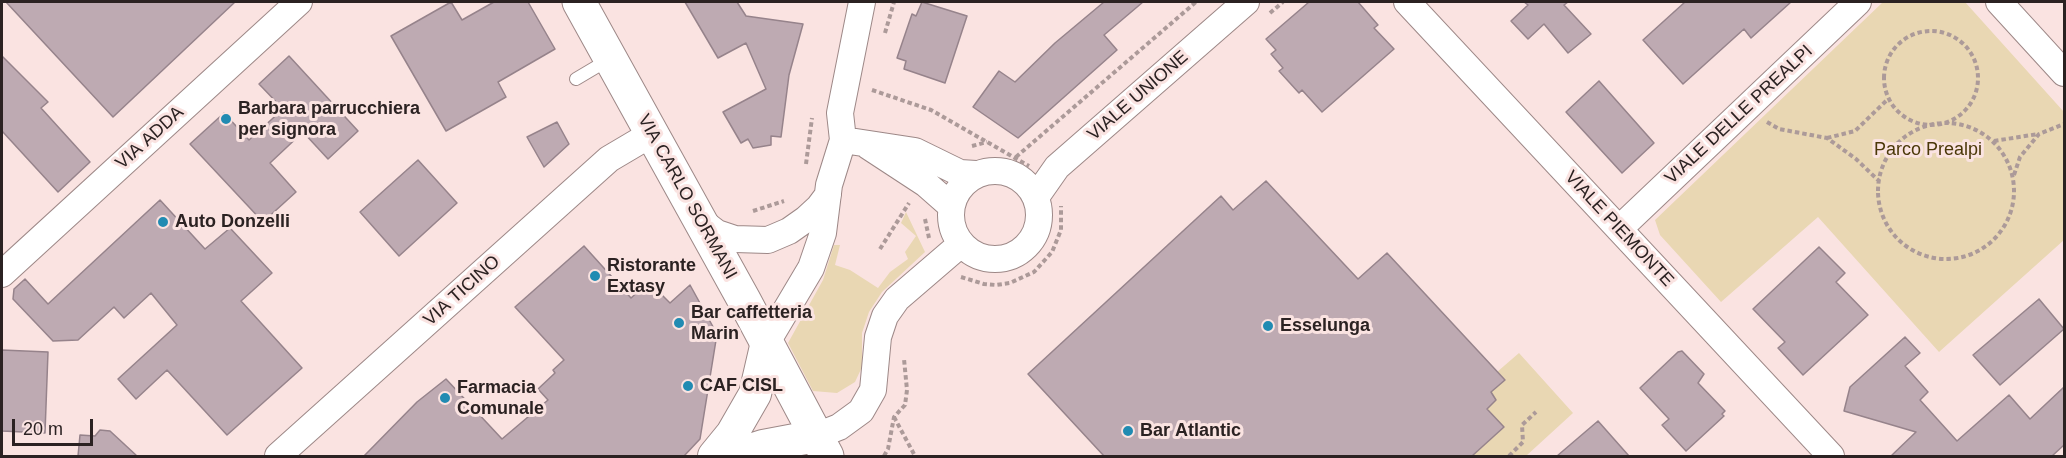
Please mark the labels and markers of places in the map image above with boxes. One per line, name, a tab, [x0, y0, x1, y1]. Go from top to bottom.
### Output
place label: Barbara parrucchiera per signora	[238, 98, 420, 140]
marker: Barbara parrucchiera per signora	[219, 112, 233, 126]
place label: Auto Donzelli	[175, 211, 290, 233]
marker: Auto Donzelli	[156, 215, 170, 229]
place label: Ristorante Extasy	[607, 255, 696, 298]
marker: Ristorante Extasy	[588, 269, 602, 283]
place label: Bar caffetteria Marin	[691, 302, 812, 344]
place label: Esselunga	[1280, 315, 1370, 337]
marker: Bar caffetteria Marin	[672, 316, 686, 330]
marker: Esselunga	[1261, 319, 1275, 333]
place label: CAF CISL	[700, 375, 783, 397]
place label: Farmacia Comunale	[457, 377, 544, 420]
marker: CAF CISL	[681, 379, 695, 393]
marker: Farmacia Comunale	[438, 391, 452, 405]
place label: Bar Atlantic	[1140, 420, 1241, 442]
marker: Bar Atlantic	[1121, 424, 1135, 438]

